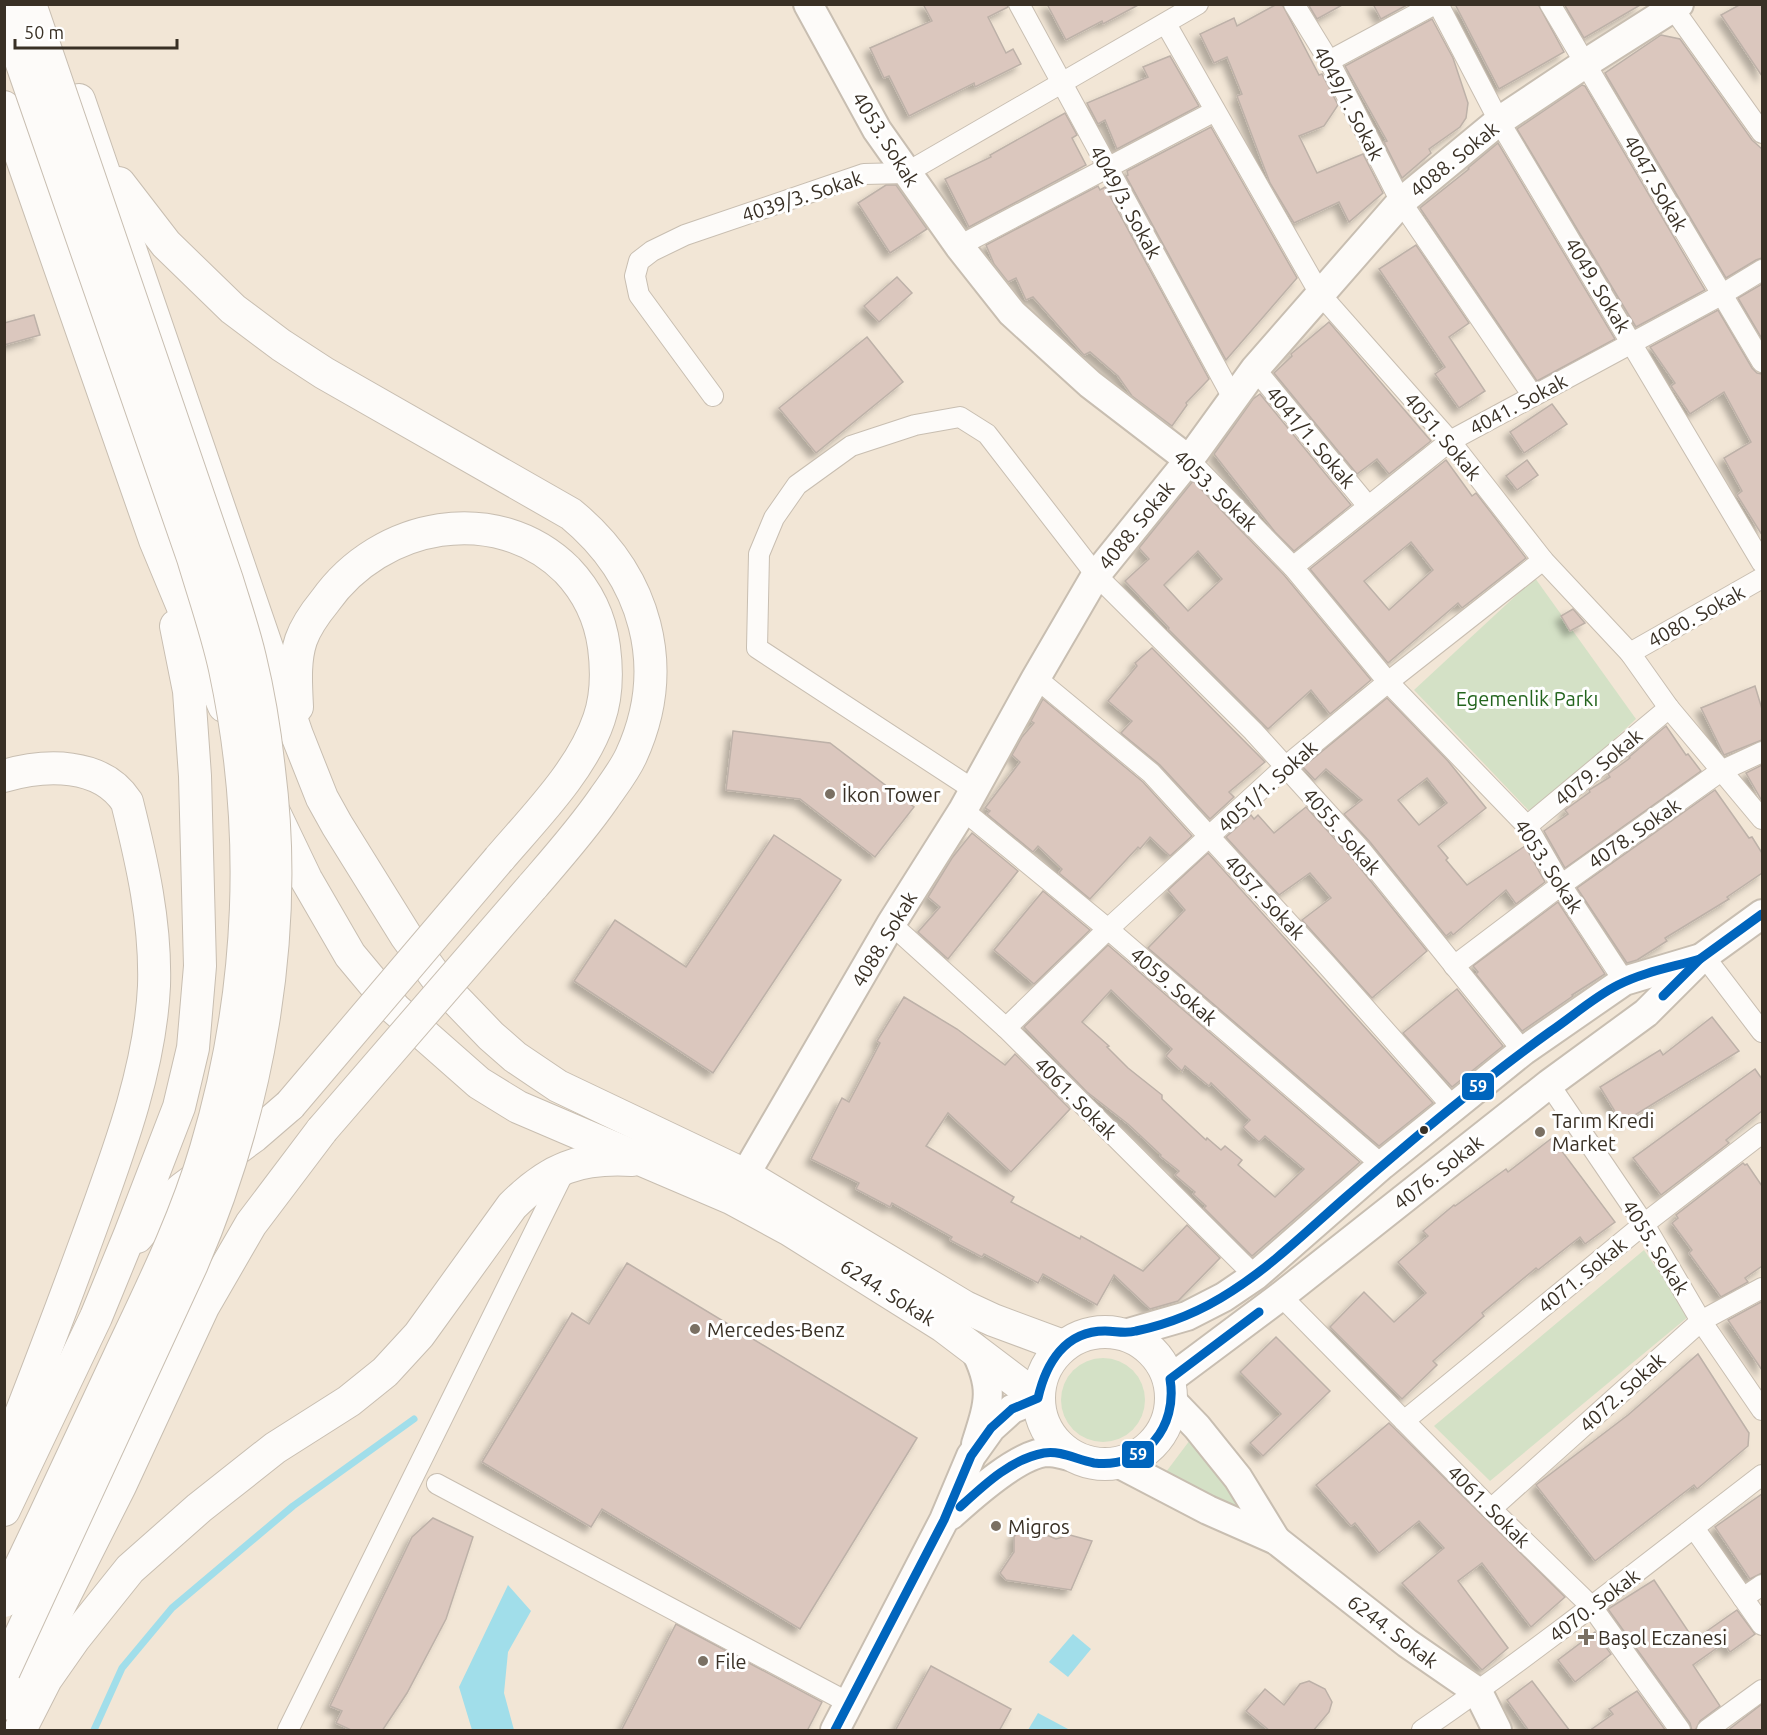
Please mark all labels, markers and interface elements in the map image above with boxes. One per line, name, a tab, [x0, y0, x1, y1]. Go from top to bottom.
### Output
scale bar	[15, 12, 177, 50]
text: 50 m	[24, 22, 64, 42]
street label: 4049/1. Sokak	[1309, 42, 1389, 164]
street label: 4053. Sokak	[848, 87, 924, 191]
street label: 4088. Sokak	[1405, 116, 1503, 202]
street label: 4047. Sokak	[1619, 131, 1693, 235]
street label: 4049/3. Sokak	[1085, 141, 1167, 263]
street label: 4039/3. Sokak	[739, 166, 865, 226]
street label: 4049. Sokak	[1561, 233, 1635, 337]
street label: 4041. Sokak	[1465, 369, 1571, 439]
street label: 4041/1. Sokak	[1262, 381, 1360, 493]
street label: 4051. Sokak	[1400, 388, 1486, 484]
street label: 4053. Sokak	[1169, 444, 1263, 536]
street label: 4088. Sokak	[1093, 476, 1179, 574]
street label: 4080. Sokak	[1644, 580, 1748, 652]
park label: Egemenlik Parkı	[1456, 687, 1598, 710]
street label: 4079. Sokak	[1550, 724, 1646, 810]
street label: 4051/1. Sokak	[1213, 735, 1321, 837]
place label: İkon Tower	[842, 783, 941, 806]
street label: 4055. Sokak	[1298, 783, 1386, 879]
marker: İkon Tower	[823, 787, 837, 801]
street label: 4078. Sokak	[1583, 793, 1685, 873]
street label: 4053. Sokak	[1510, 815, 1588, 917]
street label: 4057. Sokak	[1220, 850, 1310, 944]
street label: 4088. Sokak	[847, 887, 921, 991]
street label: 4059. Sokak	[1126, 942, 1222, 1030]
street label: 4061. Sokak	[1030, 1052, 1122, 1144]
line badge: 59	[1461, 1072, 1495, 1101]
text: 59	[1469, 1077, 1487, 1095]
place label: Tarım Kredi Market	[1552, 1109, 1654, 1155]
unlabelled marker	[1418, 1124, 1430, 1136]
marker: Tarım Kredi Market	[1533, 1125, 1547, 1139]
street label: 4076. Sokak	[1389, 1130, 1487, 1214]
street label: 4055. Sokak	[1618, 1195, 1694, 1299]
street label: 4071. Sokak	[1533, 1232, 1631, 1318]
street label: 6244. Sokak	[836, 1254, 940, 1330]
place label: Mercedes-Benz	[707, 1318, 845, 1341]
marker: Mercedes-Benz	[688, 1322, 702, 1336]
street label: 4072. Sokak	[1574, 1348, 1670, 1436]
line badge: 59	[1121, 1440, 1155, 1469]
text: 59	[1129, 1445, 1147, 1463]
street label: 4061. Sokak	[1443, 1460, 1535, 1552]
place label: Migros	[1008, 1515, 1070, 1538]
marker: Migros	[989, 1519, 1003, 1533]
street label: 4070. Sokak	[1544, 1564, 1644, 1646]
street label: 6244. Sokak	[1343, 1590, 1443, 1672]
place label: Başol Eczanesi	[1598, 1626, 1727, 1649]
marker: Başol Eczanesi	[1579, 1630, 1593, 1644]
place label: File	[715, 1650, 747, 1673]
marker: File	[696, 1654, 710, 1668]

